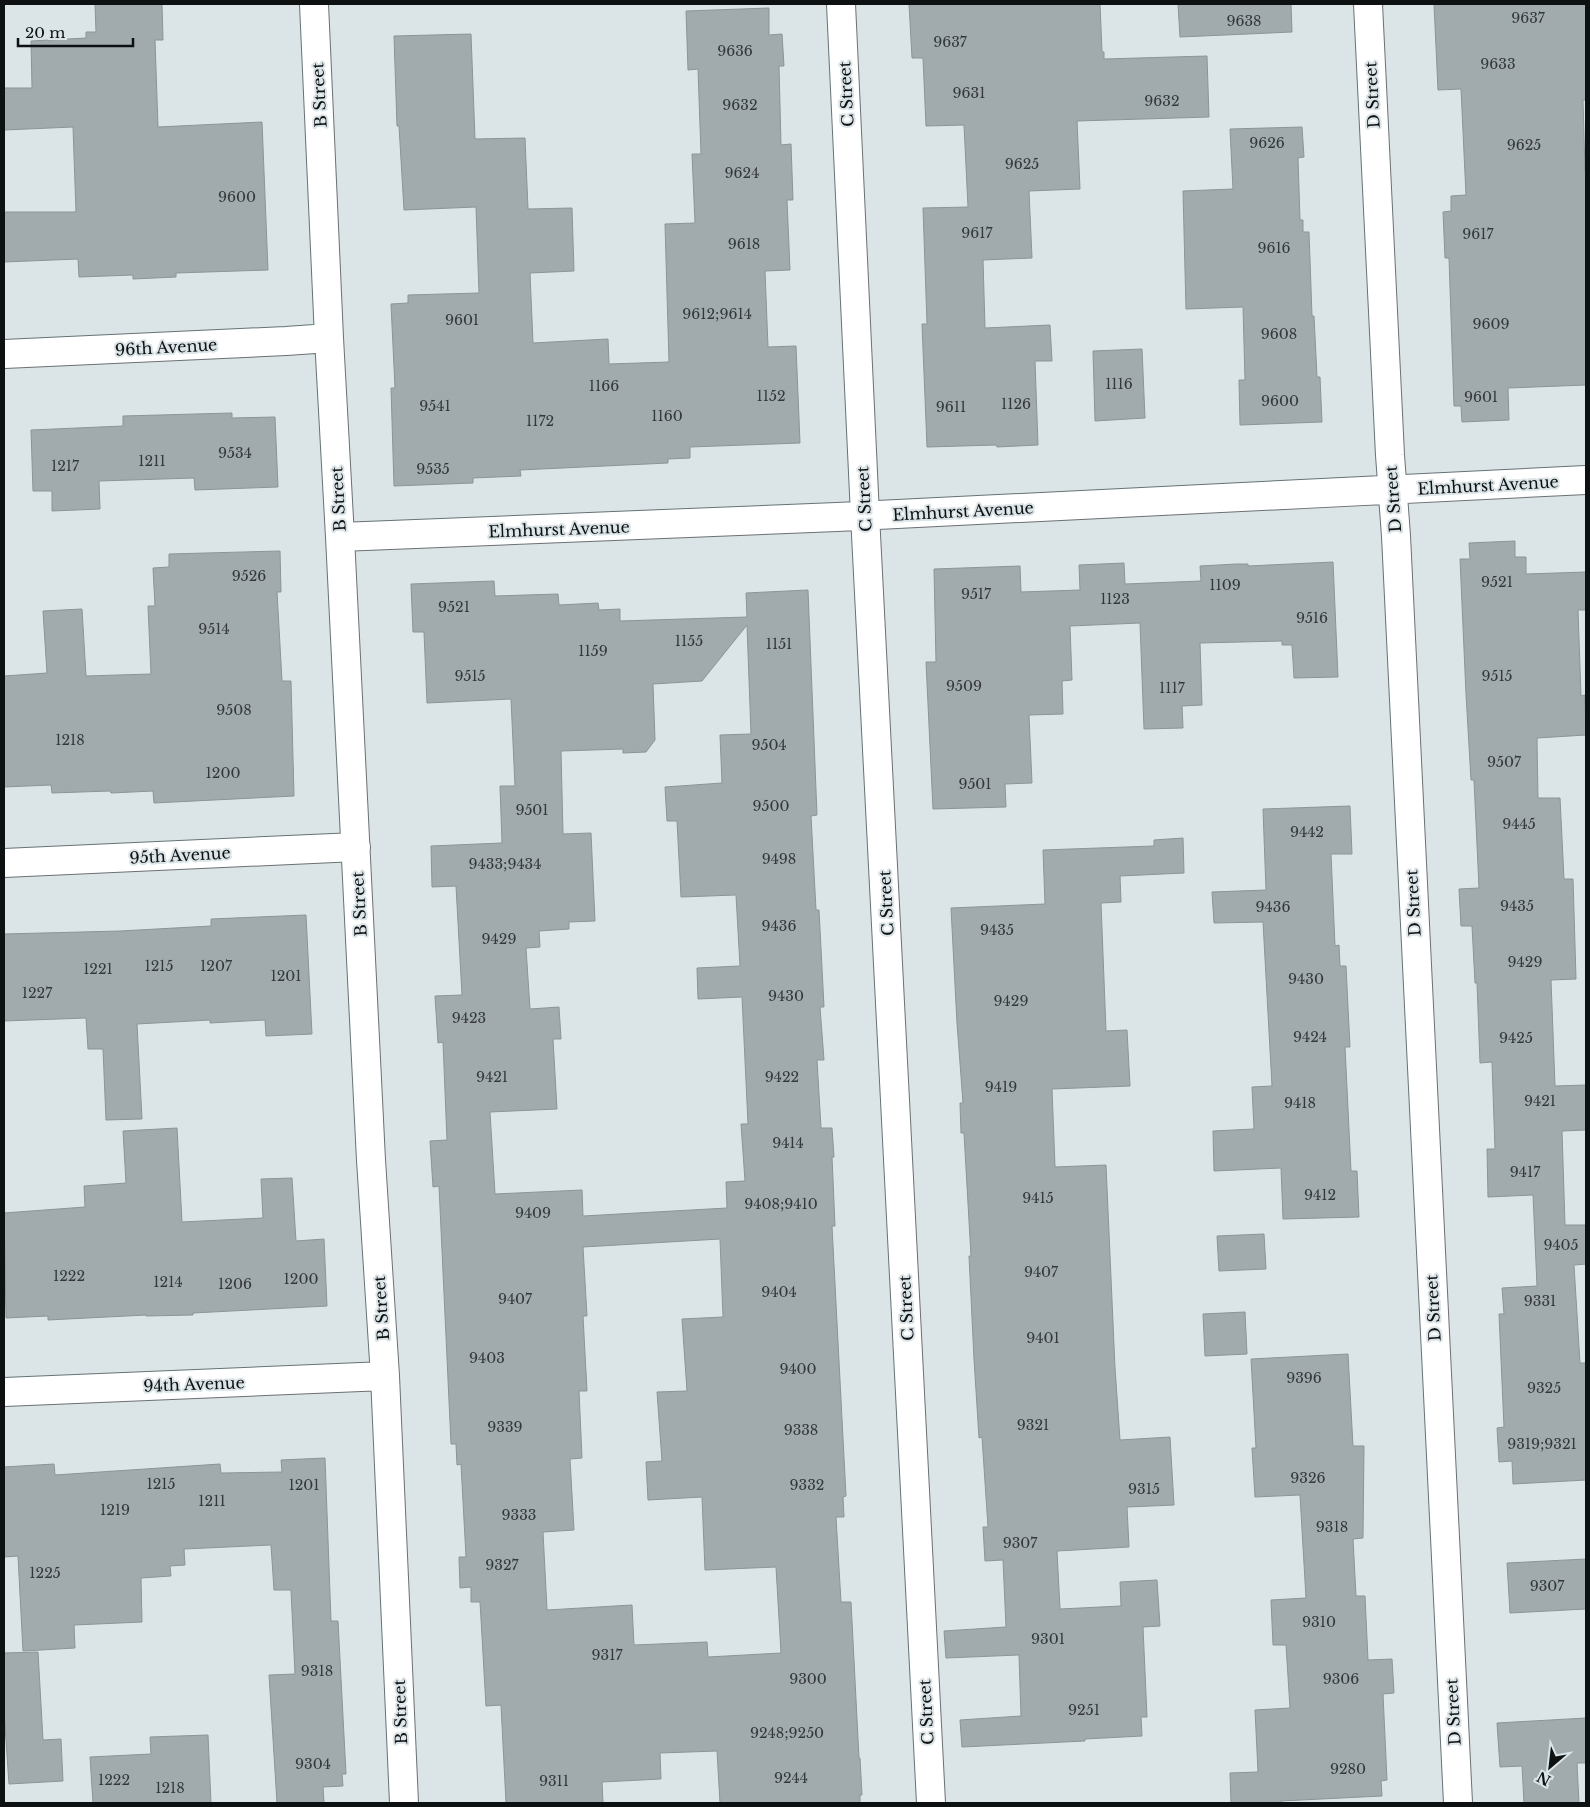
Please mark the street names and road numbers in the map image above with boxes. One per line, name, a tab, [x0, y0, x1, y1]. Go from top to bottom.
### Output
street label: C Street	[834, 61, 858, 127]
street label: D Street	[1360, 61, 1384, 129]
street label: B Street	[307, 62, 331, 128]
street label: 96th Avenue	[114, 334, 218, 360]
street label: D Street	[1381, 465, 1405, 533]
street label: B Street	[326, 466, 350, 532]
street label: C Street	[852, 466, 876, 532]
street label: Elmhurst Avenue	[1417, 471, 1559, 499]
street label: Elmhurst Avenue	[892, 497, 1034, 525]
street label: Elmhurst Avenue	[488, 517, 630, 541]
street label: 95th Avenue	[129, 842, 231, 868]
street label: D Street	[1401, 869, 1425, 937]
street label: C Street	[874, 870, 898, 936]
street label: B Street	[347, 871, 371, 937]
street label: D Street	[1421, 1274, 1445, 1342]
street label: B Street	[369, 1275, 393, 1341]
street label: C Street	[894, 1275, 918, 1341]
street label: 94th Avenue	[143, 1372, 245, 1396]
street label: D Street	[1441, 1678, 1465, 1746]
street label: B Street	[389, 1679, 411, 1745]
street label: C Street	[914, 1679, 938, 1745]

